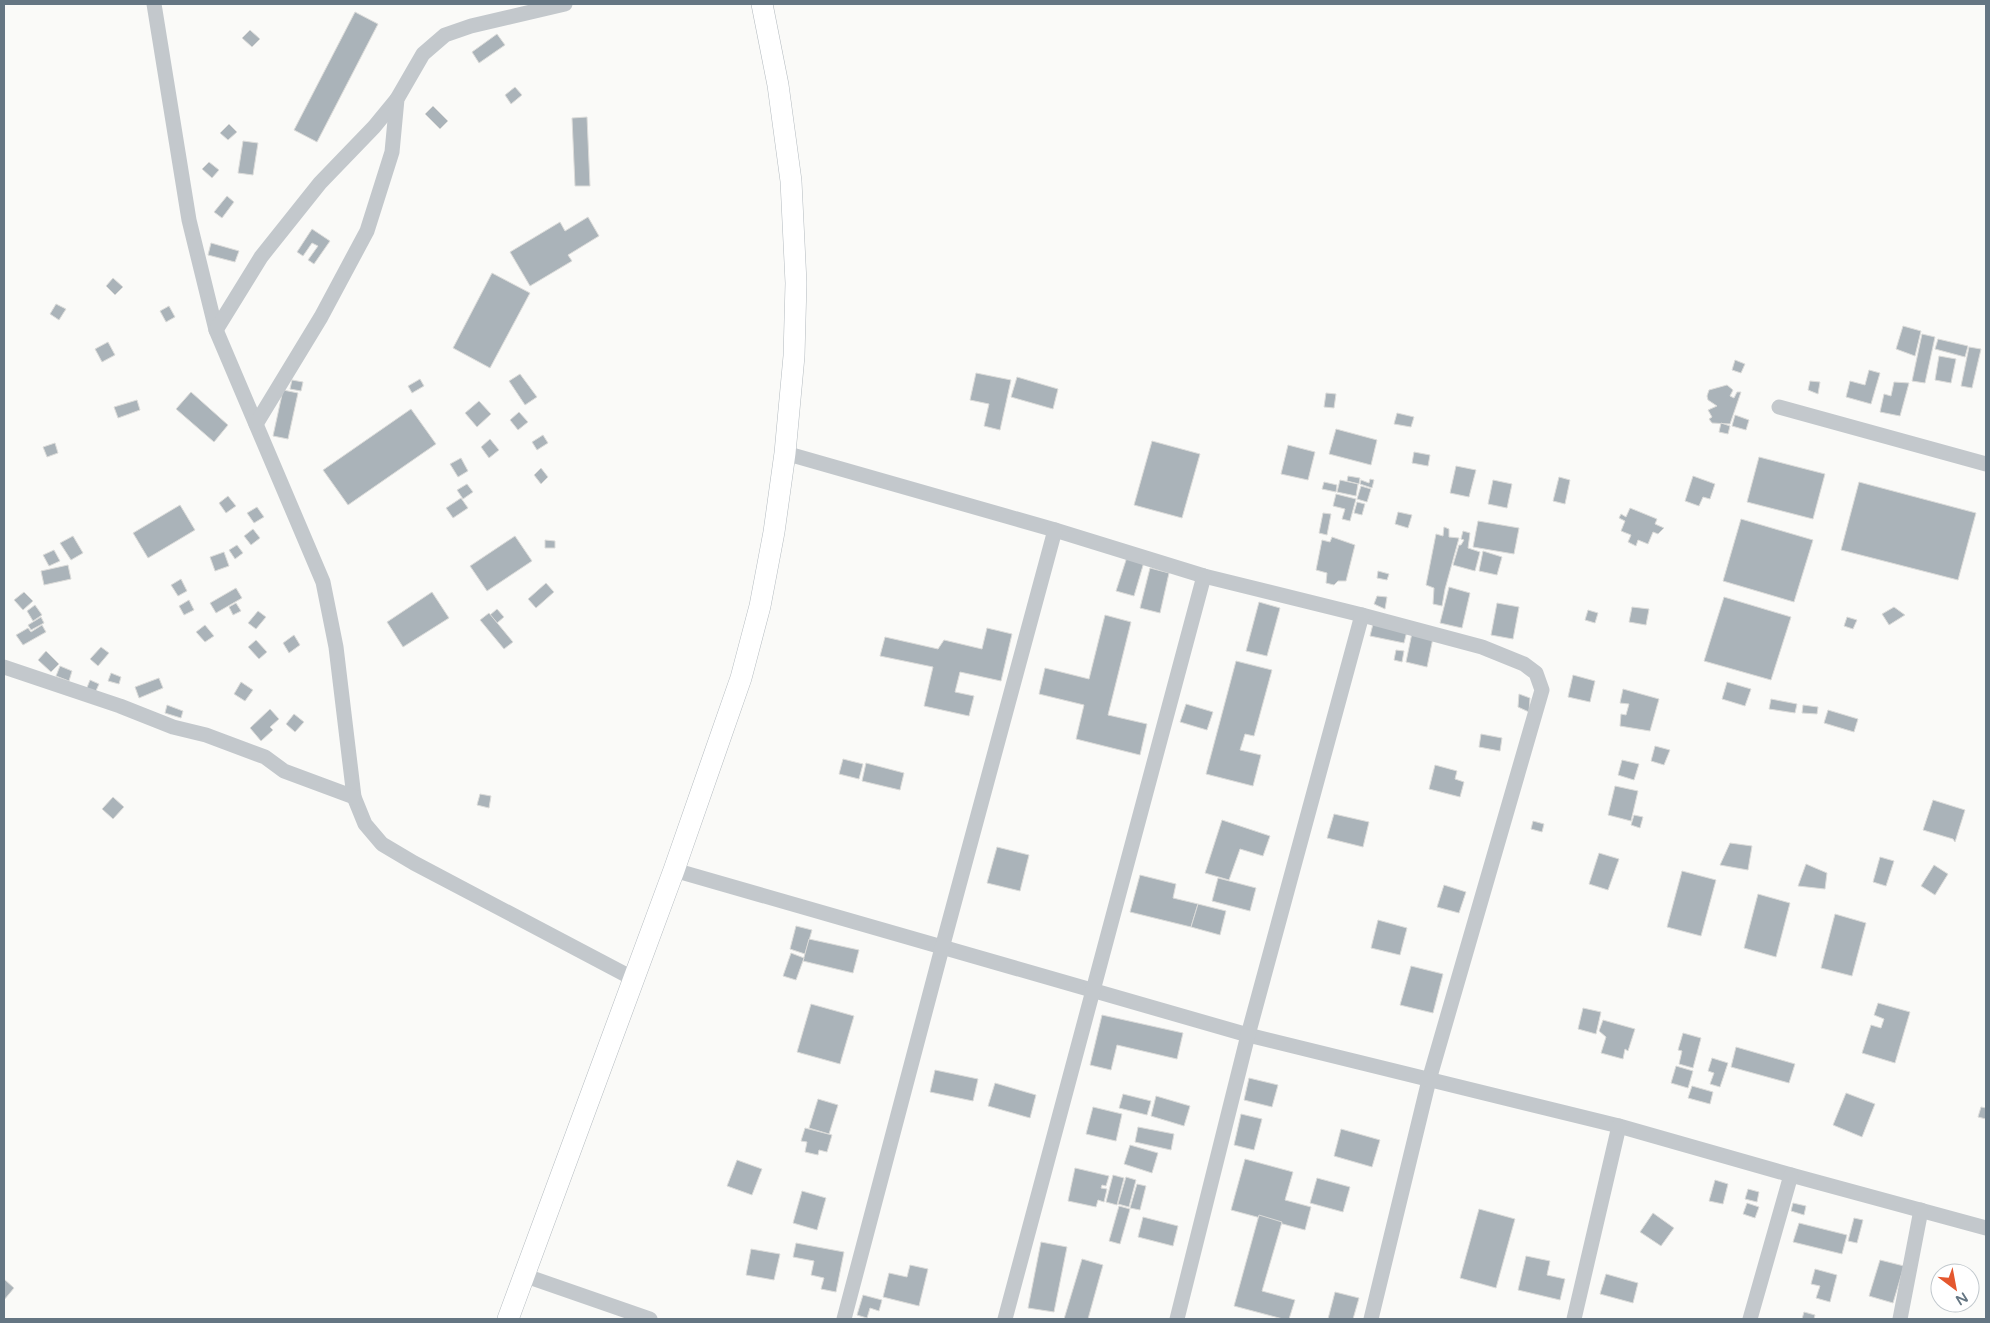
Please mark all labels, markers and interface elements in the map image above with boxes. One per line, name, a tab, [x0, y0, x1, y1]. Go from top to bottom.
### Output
north arrow	[1930, 1263, 1980, 1313]
text: N	[1952, 1288, 1971, 1309]

